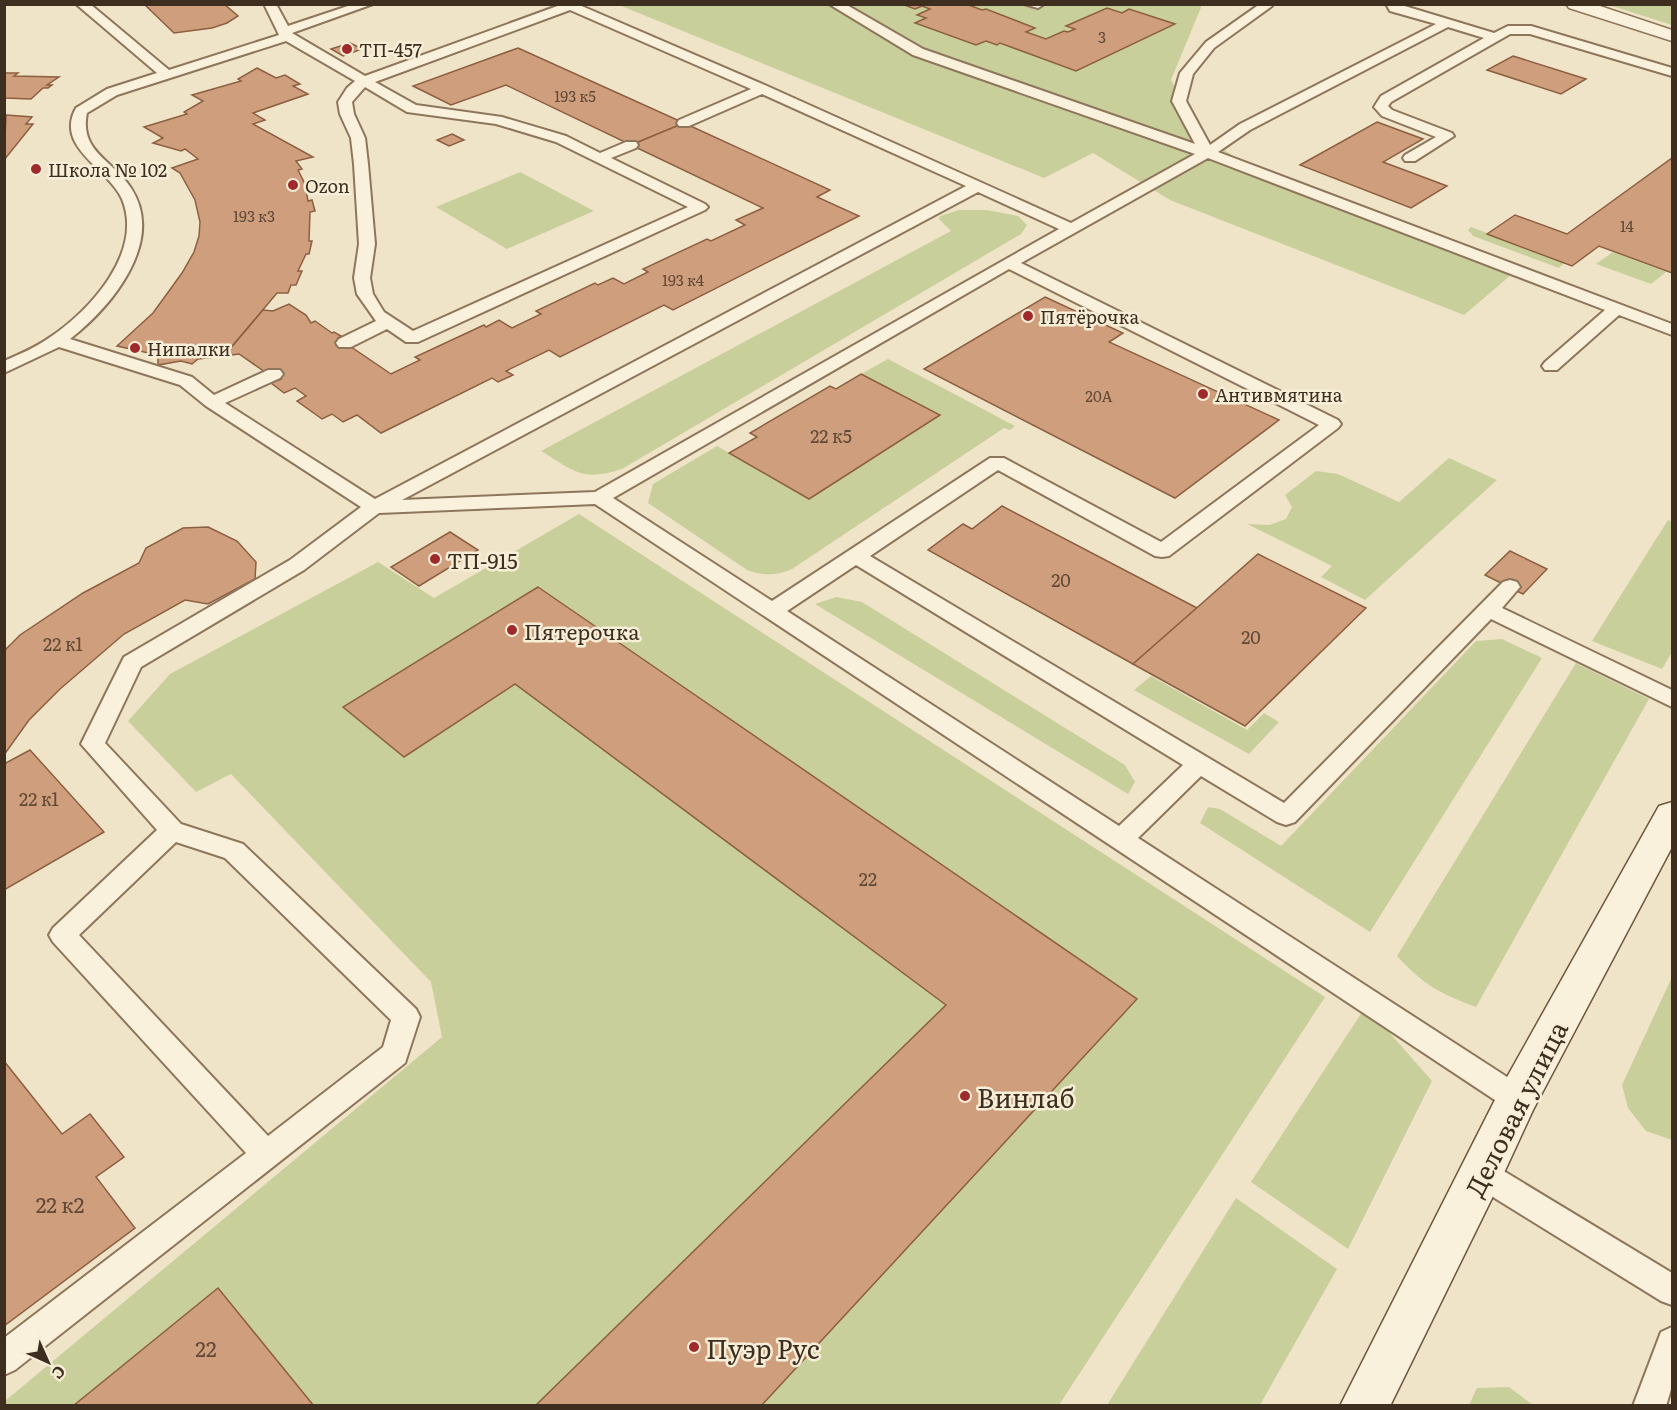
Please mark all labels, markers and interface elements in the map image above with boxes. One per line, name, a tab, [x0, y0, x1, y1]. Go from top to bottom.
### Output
house number: 3	[1098, 25, 1106, 48]
place label: ТП-457	[359, 36, 422, 63]
marker: ТП-457	[340, 42, 354, 56]
house number: 193 к5	[554, 84, 596, 107]
place label: Школа № 102	[48, 156, 167, 183]
marker: Школа № 102	[29, 162, 43, 176]
place label: Ozon	[305, 172, 350, 199]
marker: Ozon	[286, 178, 300, 192]
house number: 193 к3	[233, 204, 275, 227]
house number: 14	[1620, 214, 1634, 237]
house number: 193 к4	[662, 268, 704, 291]
place label: Пятёрочка	[1040, 303, 1139, 330]
marker: Пятёрочка	[1021, 309, 1035, 323]
place label: Нипалки	[147, 335, 231, 362]
marker: Нипалки	[128, 341, 142, 355]
place label: Антивмятина	[1215, 381, 1343, 408]
house number: 20А	[1085, 384, 1113, 407]
marker: Антивмятина	[1196, 387, 1210, 401]
house number: 22 к5	[810, 422, 852, 449]
place label: ТП-915	[447, 544, 518, 575]
marker: ТП-915	[428, 552, 442, 566]
house number: 20	[1051, 566, 1071, 593]
place label: Пятерочка	[524, 615, 640, 646]
marker: Пятерочка	[505, 623, 519, 637]
house number: 20	[1241, 623, 1261, 650]
house number: 22 к1	[43, 630, 83, 657]
house number: 22 к1	[19, 785, 59, 812]
house number: 22	[859, 865, 877, 892]
street label: Деловая улица	[1454, 1013, 1576, 1203]
place label: Винлаб	[977, 1077, 1075, 1116]
marker: Винлаб	[958, 1089, 972, 1103]
house number: 22 к2	[36, 1188, 84, 1219]
place label: Пуэр Рус	[706, 1328, 820, 1367]
north arrow	[18, 1332, 78, 1392]
house number: 22	[195, 1332, 217, 1363]
marker: Пуэр Рус	[687, 1340, 701, 1354]
text: С	[47, 1361, 72, 1386]

